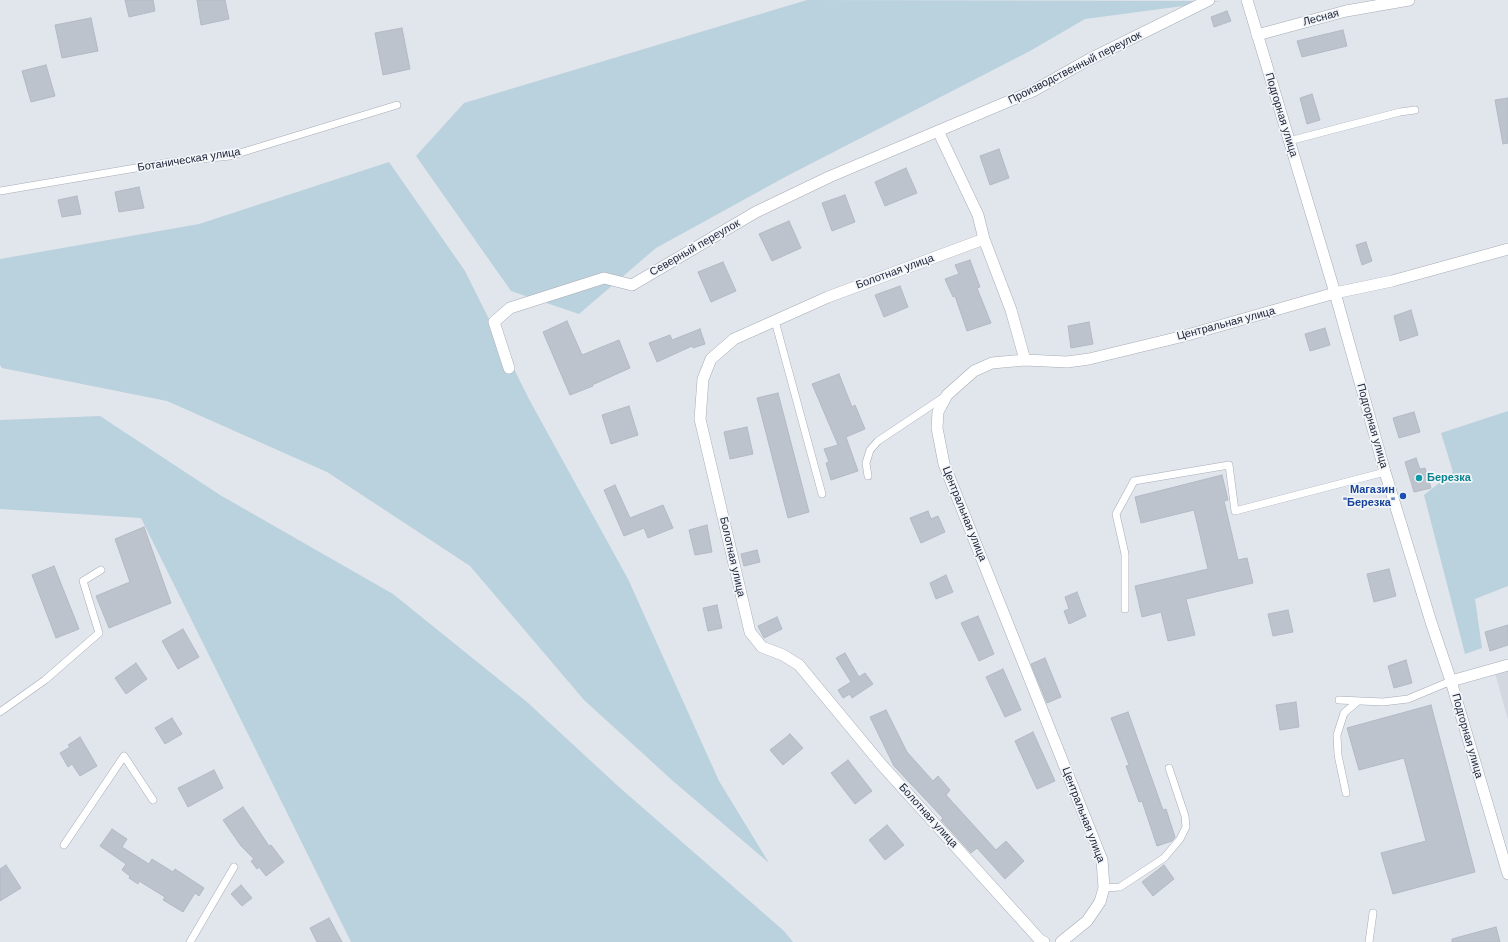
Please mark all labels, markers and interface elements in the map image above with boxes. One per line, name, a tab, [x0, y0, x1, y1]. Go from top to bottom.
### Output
street label: Лесная	[1301, 7, 1341, 29]
street label: Производственный переулок	[1006, 29, 1144, 107]
street label: Подгорная улица	[1262, 71, 1300, 159]
street label: Ботаническая улица	[137, 145, 241, 175]
street label: Северный переулок	[648, 217, 742, 279]
street label: Болотная улица	[854, 252, 936, 292]
street label: Центральная улица	[1175, 305, 1277, 343]
street label: Подгорная улица	[1354, 382, 1390, 470]
street label: Центральная улица	[939, 465, 989, 563]
place label: Березка	[1427, 471, 1471, 485]
marker: Березка	[1414, 473, 1424, 483]
place label: Магазин "Березка"	[1343, 483, 1395, 509]
marker: Магазин "Березка"	[1398, 491, 1408, 501]
street label: Болотная улица	[716, 516, 748, 598]
street label: Подгорная улица	[1449, 692, 1485, 780]
street label: Центральная улица	[1059, 765, 1107, 865]
street label: Болотная улица	[896, 781, 960, 851]

